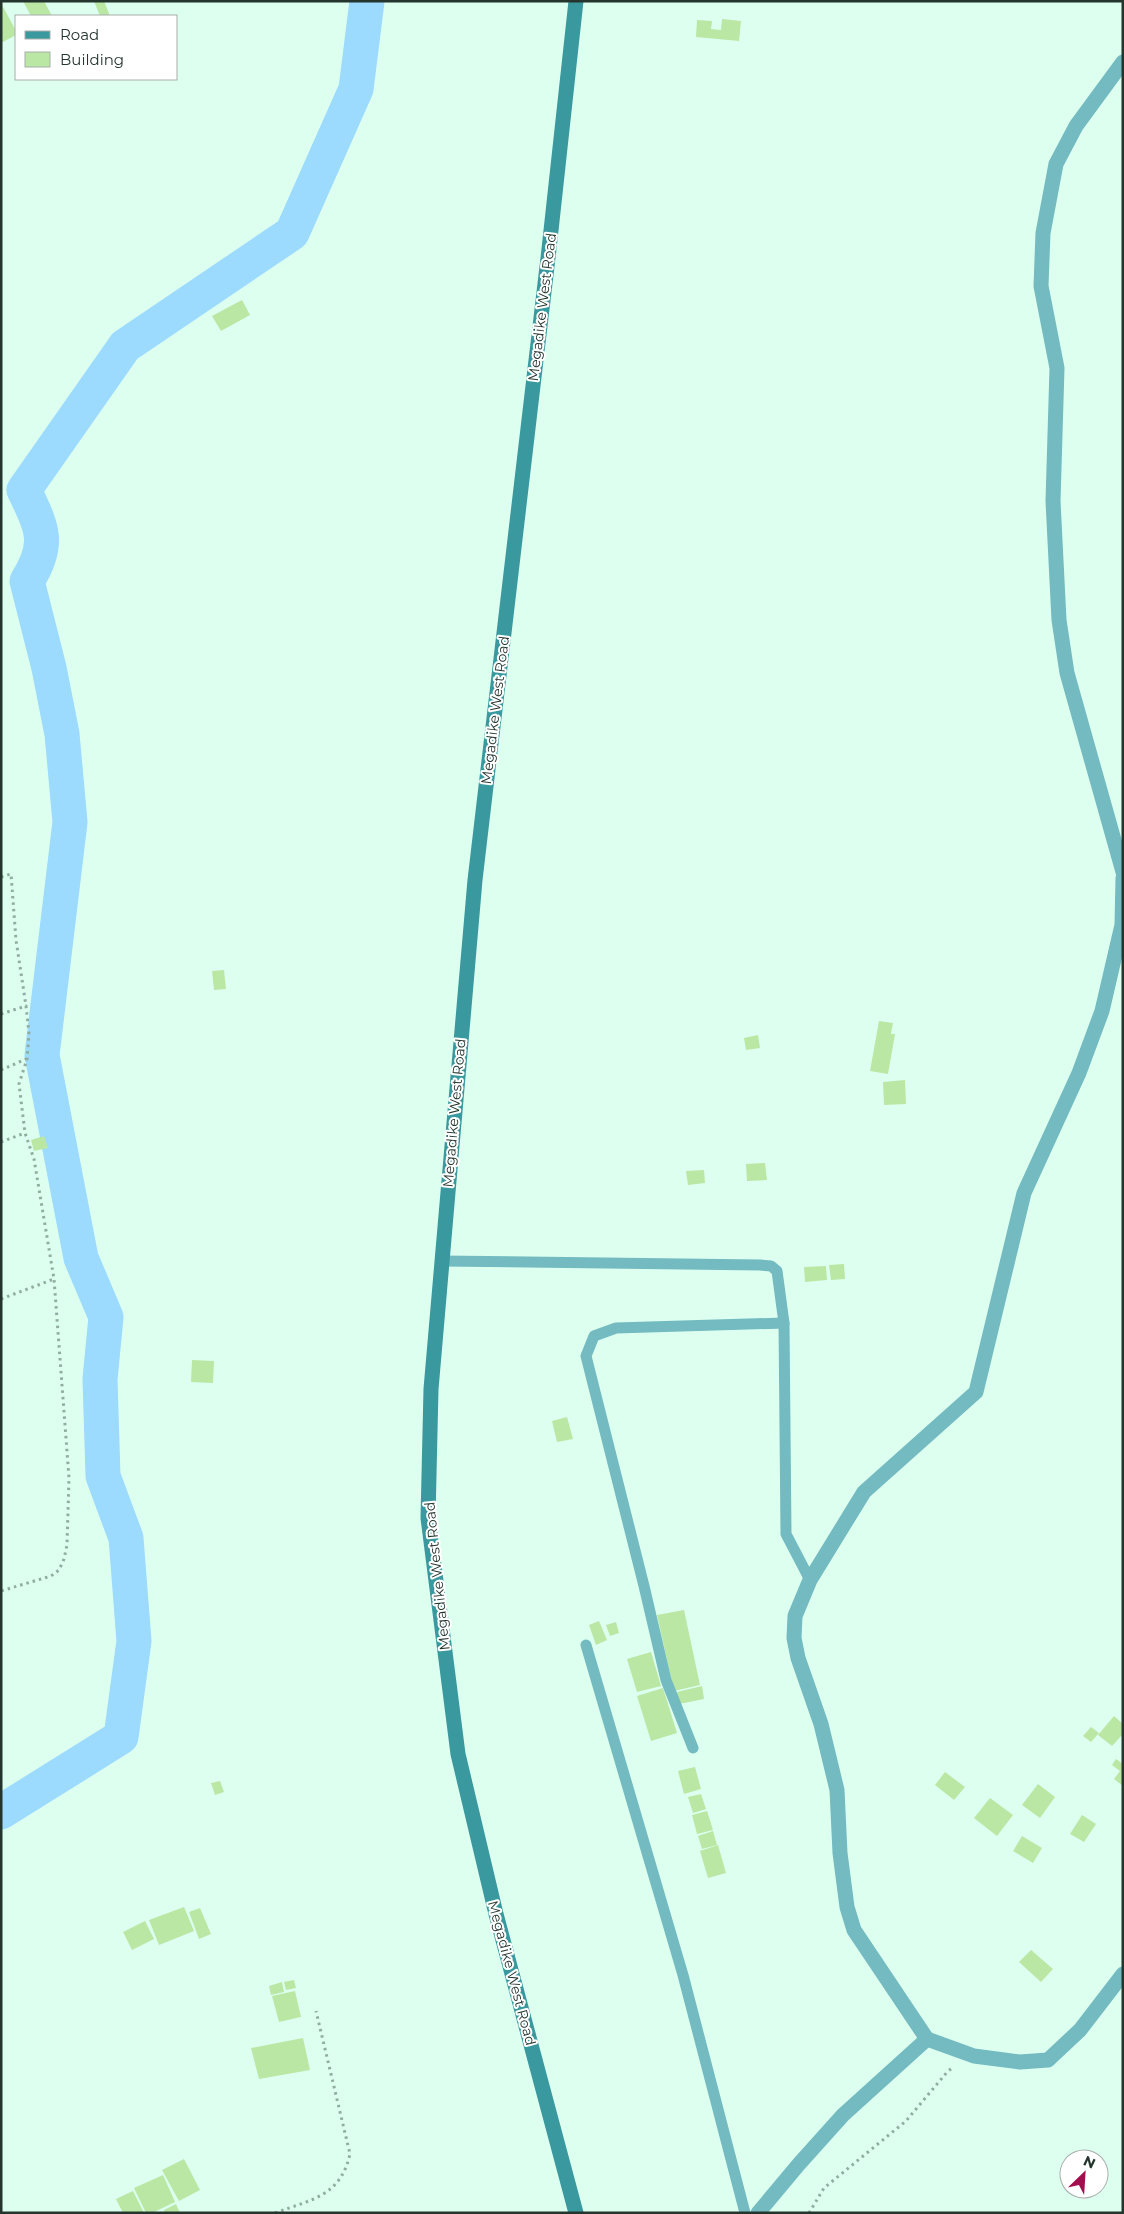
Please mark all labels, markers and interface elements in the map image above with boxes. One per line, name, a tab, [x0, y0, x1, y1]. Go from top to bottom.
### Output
legend	[15, 15, 178, 80]
text: Road	[60, 25, 99, 44]
text: Building	[60, 50, 124, 69]
street label: Megadike West Road	[524, 232, 560, 382]
street label: Megadike West Road	[477, 635, 513, 785]
street label: Megadike West Road	[439, 1038, 469, 1188]
street label: Megadike West Road	[420, 1501, 454, 1651]
street label: Megadike West Road	[484, 1899, 540, 2047]
north arrow	[1059, 2149, 1109, 2199]
text: N	[1081, 2152, 1098, 2173]

